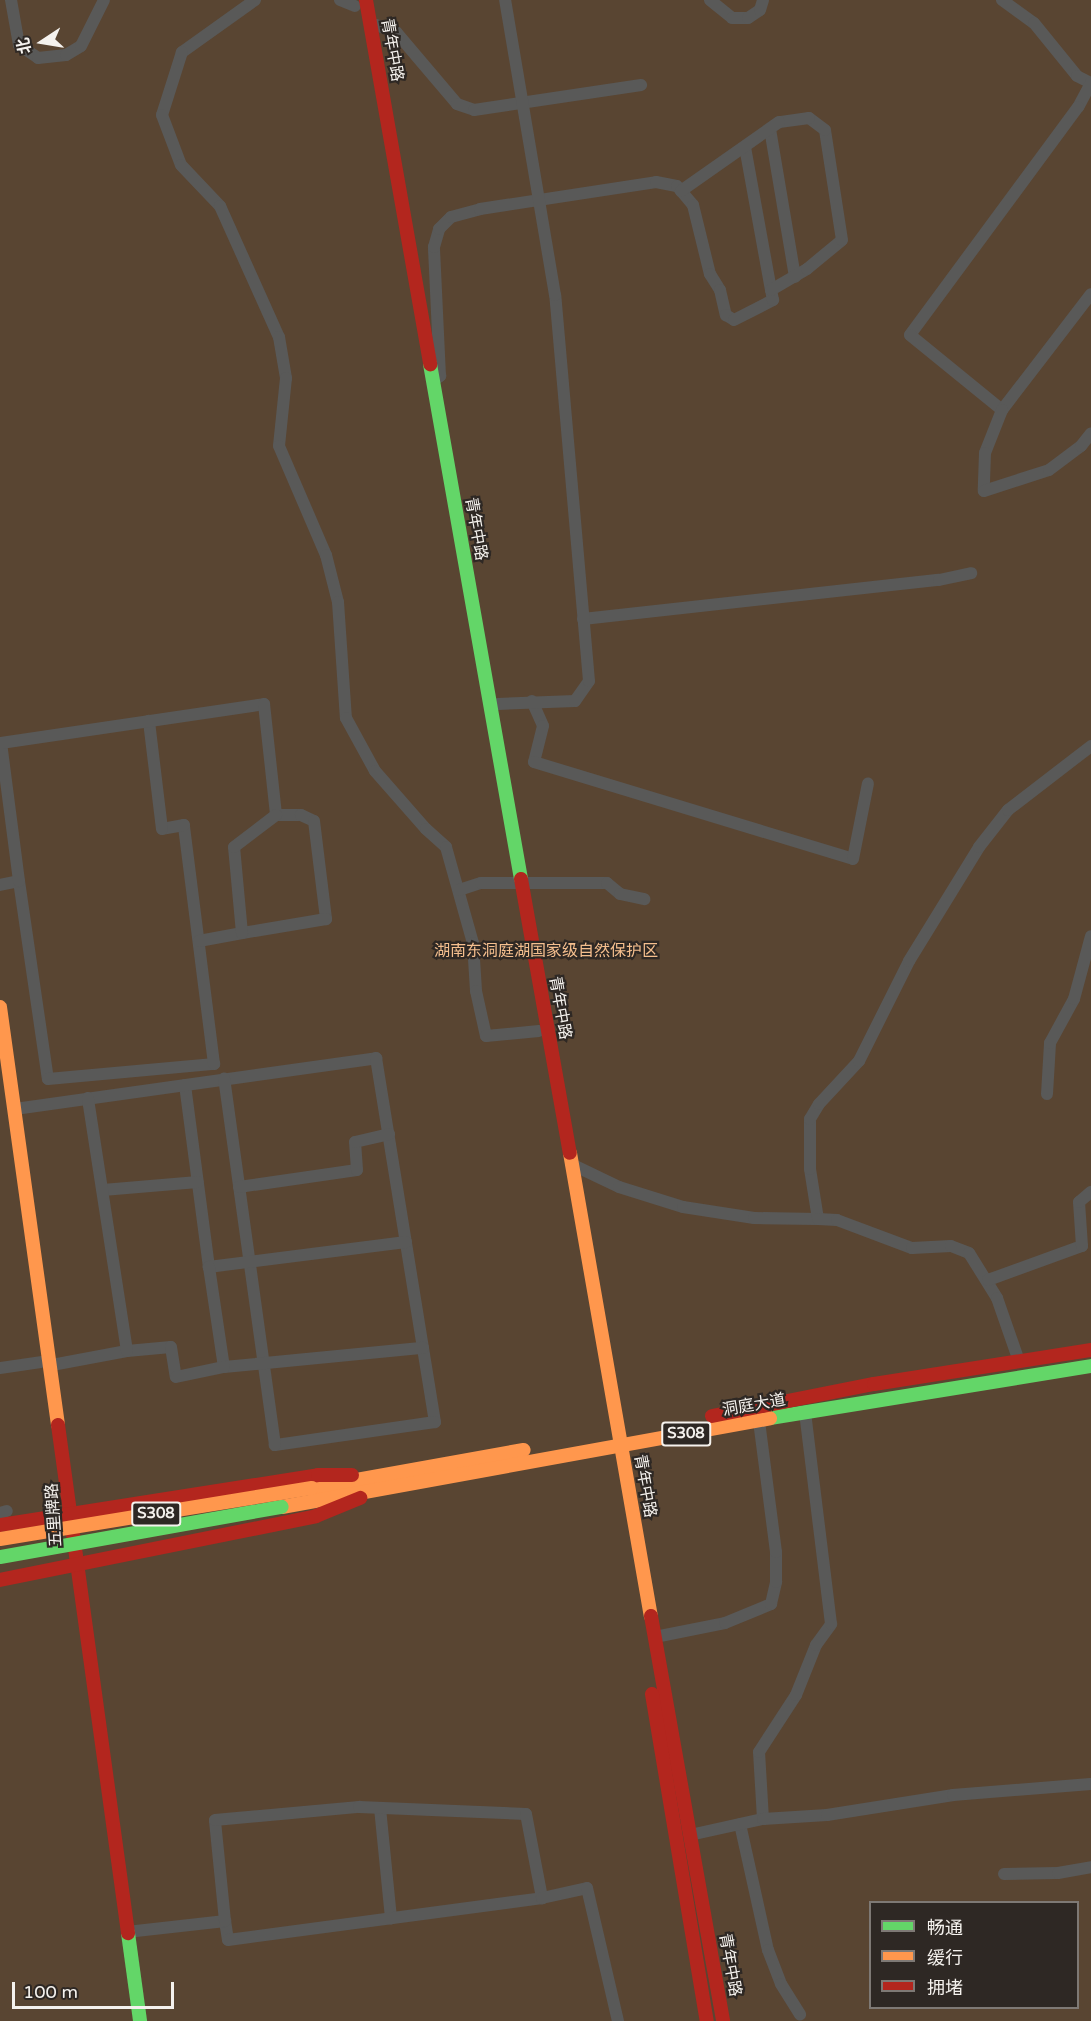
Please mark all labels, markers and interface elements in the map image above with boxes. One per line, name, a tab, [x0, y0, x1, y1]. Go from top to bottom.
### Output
north arrow	[12, 12, 72, 72]
street label: 青年中路	[377, 17, 407, 83]
text: 北	[13, 36, 36, 56]
street label: 青年中路	[461, 496, 491, 562]
park label: 湖南东洞庭湖国家级自然保护区	[434, 941, 658, 961]
street label: 青年中路	[545, 975, 575, 1041]
street label: 洞庭大道	[721, 1390, 787, 1420]
road number: S308	[660, 1422, 712, 1446]
street label: 青年中路	[630, 1453, 660, 1519]
street label: 五里牌路	[42, 1482, 66, 1548]
road number: S308	[130, 1502, 182, 1526]
legend	[869, 1901, 1079, 2009]
text: 畅通	[927, 1917, 963, 1939]
street label: 青年中路	[715, 1932, 745, 1998]
text: 缓行	[927, 1947, 963, 1969]
scale bar	[15, 1970, 177, 2008]
text: 拥堵	[927, 1977, 963, 1999]
text: 100 m	[23, 1981, 78, 2003]

